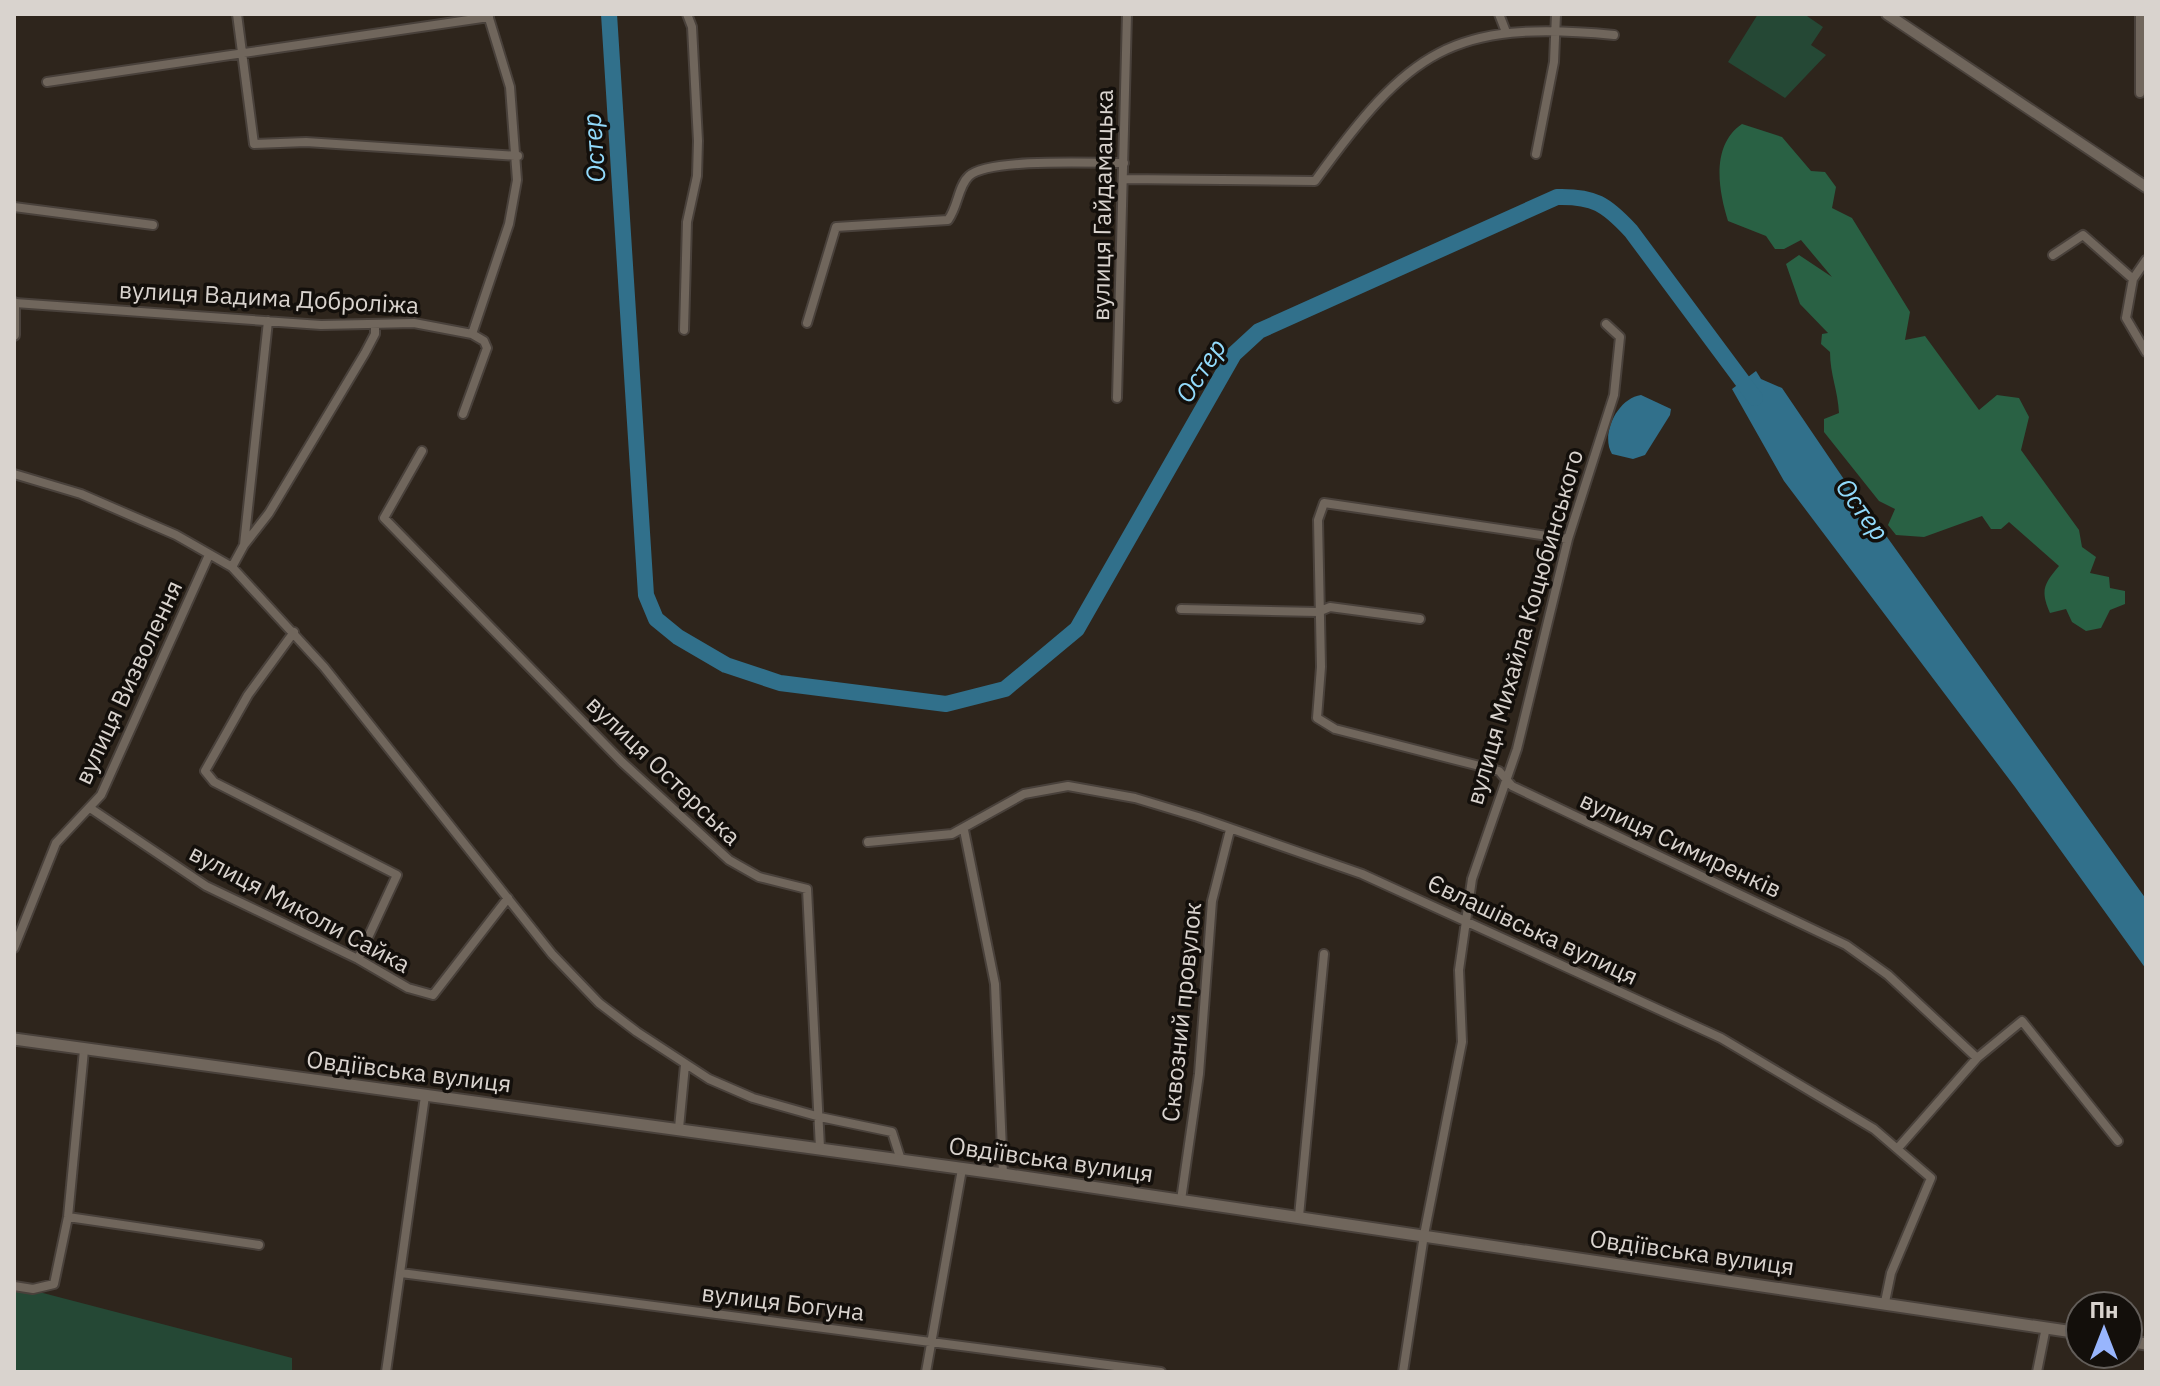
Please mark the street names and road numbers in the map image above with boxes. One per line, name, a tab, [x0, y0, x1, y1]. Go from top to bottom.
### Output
street label: вулиця Гайдамацька	[1084, 89, 1120, 321]
street label: вулиця Вадима Доброліжа	[118, 273, 420, 321]
street label: вулиця Михайла Коцюбинського	[1458, 446, 1590, 808]
street label: вулиця Визволення	[67, 575, 189, 789]
street label: вулиця Остерська	[580, 688, 748, 852]
street label: вулиця Симиренків	[1575, 783, 1787, 905]
street label: вулиця Миколи Сайка	[184, 836, 416, 980]
street label: Євлашівська вулиця	[1422, 866, 1644, 992]
street label: Сквозний провулок	[1154, 900, 1208, 1124]
street label: Овдіївська вулиця	[305, 1043, 513, 1099]
street label: Овдіївська вулиця	[947, 1129, 1155, 1189]
street label: Овдіївська вулиця	[1588, 1222, 1796, 1282]
street label: вулиця Богуна	[700, 1276, 866, 1328]

